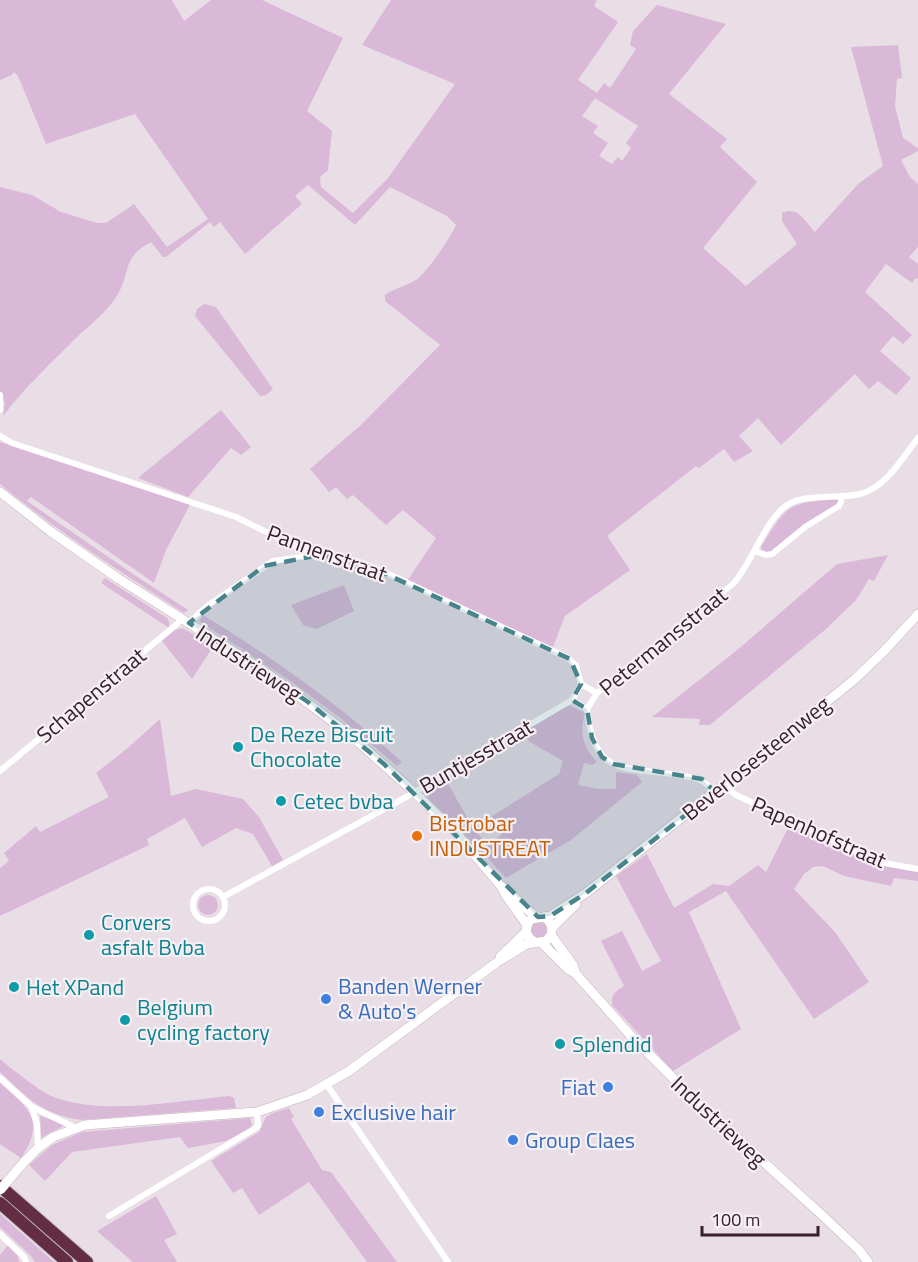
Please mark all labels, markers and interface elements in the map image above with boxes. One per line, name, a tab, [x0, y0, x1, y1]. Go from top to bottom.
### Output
street label: Pannenstraat	[262, 516, 392, 591]
street label: Petermansstraat	[591, 578, 735, 704]
street label: Industrieweg	[189, 616, 309, 710]
street label: Schapenstraat	[29, 639, 154, 751]
street label: Beverlosesteenweg	[674, 687, 838, 829]
street label: Buntjesstraat	[413, 710, 539, 802]
place label: De Reze Biscuit Chocolate	[250, 717, 393, 776]
marker: De Reze Biscuit Chocolate	[231, 740, 245, 754]
place label: Cetec bvba	[293, 784, 394, 818]
street label: Papenhofstraat	[746, 787, 892, 877]
marker: Cetec bvba	[274, 794, 288, 808]
place label: Bistrobar INDUSTREAT	[429, 806, 551, 865]
marker: Bistrobar INDUSTREAT	[410, 829, 424, 843]
place label: Corvers asfalt Bvba	[101, 905, 205, 964]
marker: Corvers asfalt Bvba	[82, 928, 96, 942]
place label: Banden Werner & Auto's	[338, 969, 482, 1028]
place label: Het XPand	[26, 970, 124, 1004]
marker: Het XPand	[7, 980, 21, 994]
place label: Belgium cycling factory	[137, 990, 270, 1049]
marker: Banden Werner & Auto's	[319, 992, 333, 1006]
marker: Belgium cycling factory	[118, 1013, 132, 1027]
place label: Splendid	[572, 1027, 652, 1061]
marker: Splendid	[553, 1037, 567, 1051]
street label: Industrieweg	[663, 1067, 775, 1175]
place label: Fiat	[561, 1070, 596, 1104]
marker: Fiat	[601, 1080, 615, 1094]
place label: Exclusive hair	[331, 1095, 456, 1129]
marker: Exclusive hair	[312, 1105, 326, 1119]
place label: Group Claes	[525, 1123, 635, 1157]
marker: Group Claes	[506, 1133, 520, 1147]
scale bar	[702, 1199, 818, 1237]
text: 100 m	[711, 1206, 760, 1233]

